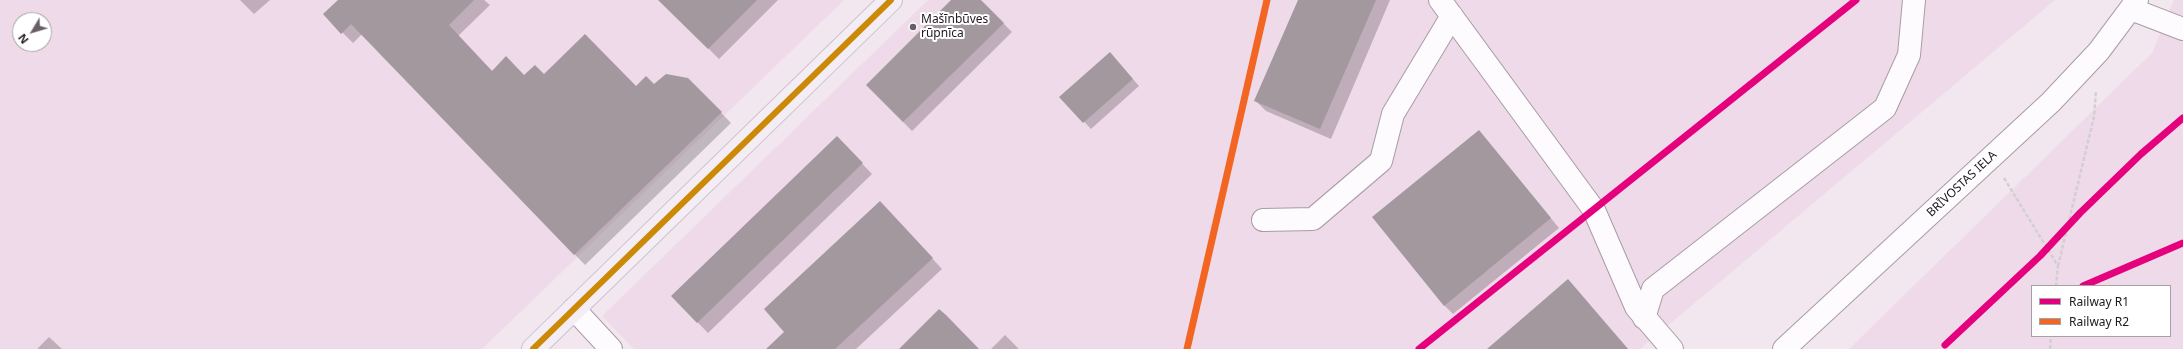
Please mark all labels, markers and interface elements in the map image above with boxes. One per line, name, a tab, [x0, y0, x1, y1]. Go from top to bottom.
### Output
north arrow	[12, 12, 52, 52]
place label: Mašīnbūves rūpnīca	[921, 13, 988, 41]
marker: Mašīnbūves rūpnīca	[908, 22, 918, 32]
text: N	[14, 31, 32, 47]
street label: BRĪVOSTAS IELA	[1924, 148, 2000, 220]
legend	[2031, 285, 2171, 337]
text: Railway R1	[2069, 293, 2129, 310]
text: Railway R2	[2069, 313, 2129, 330]

